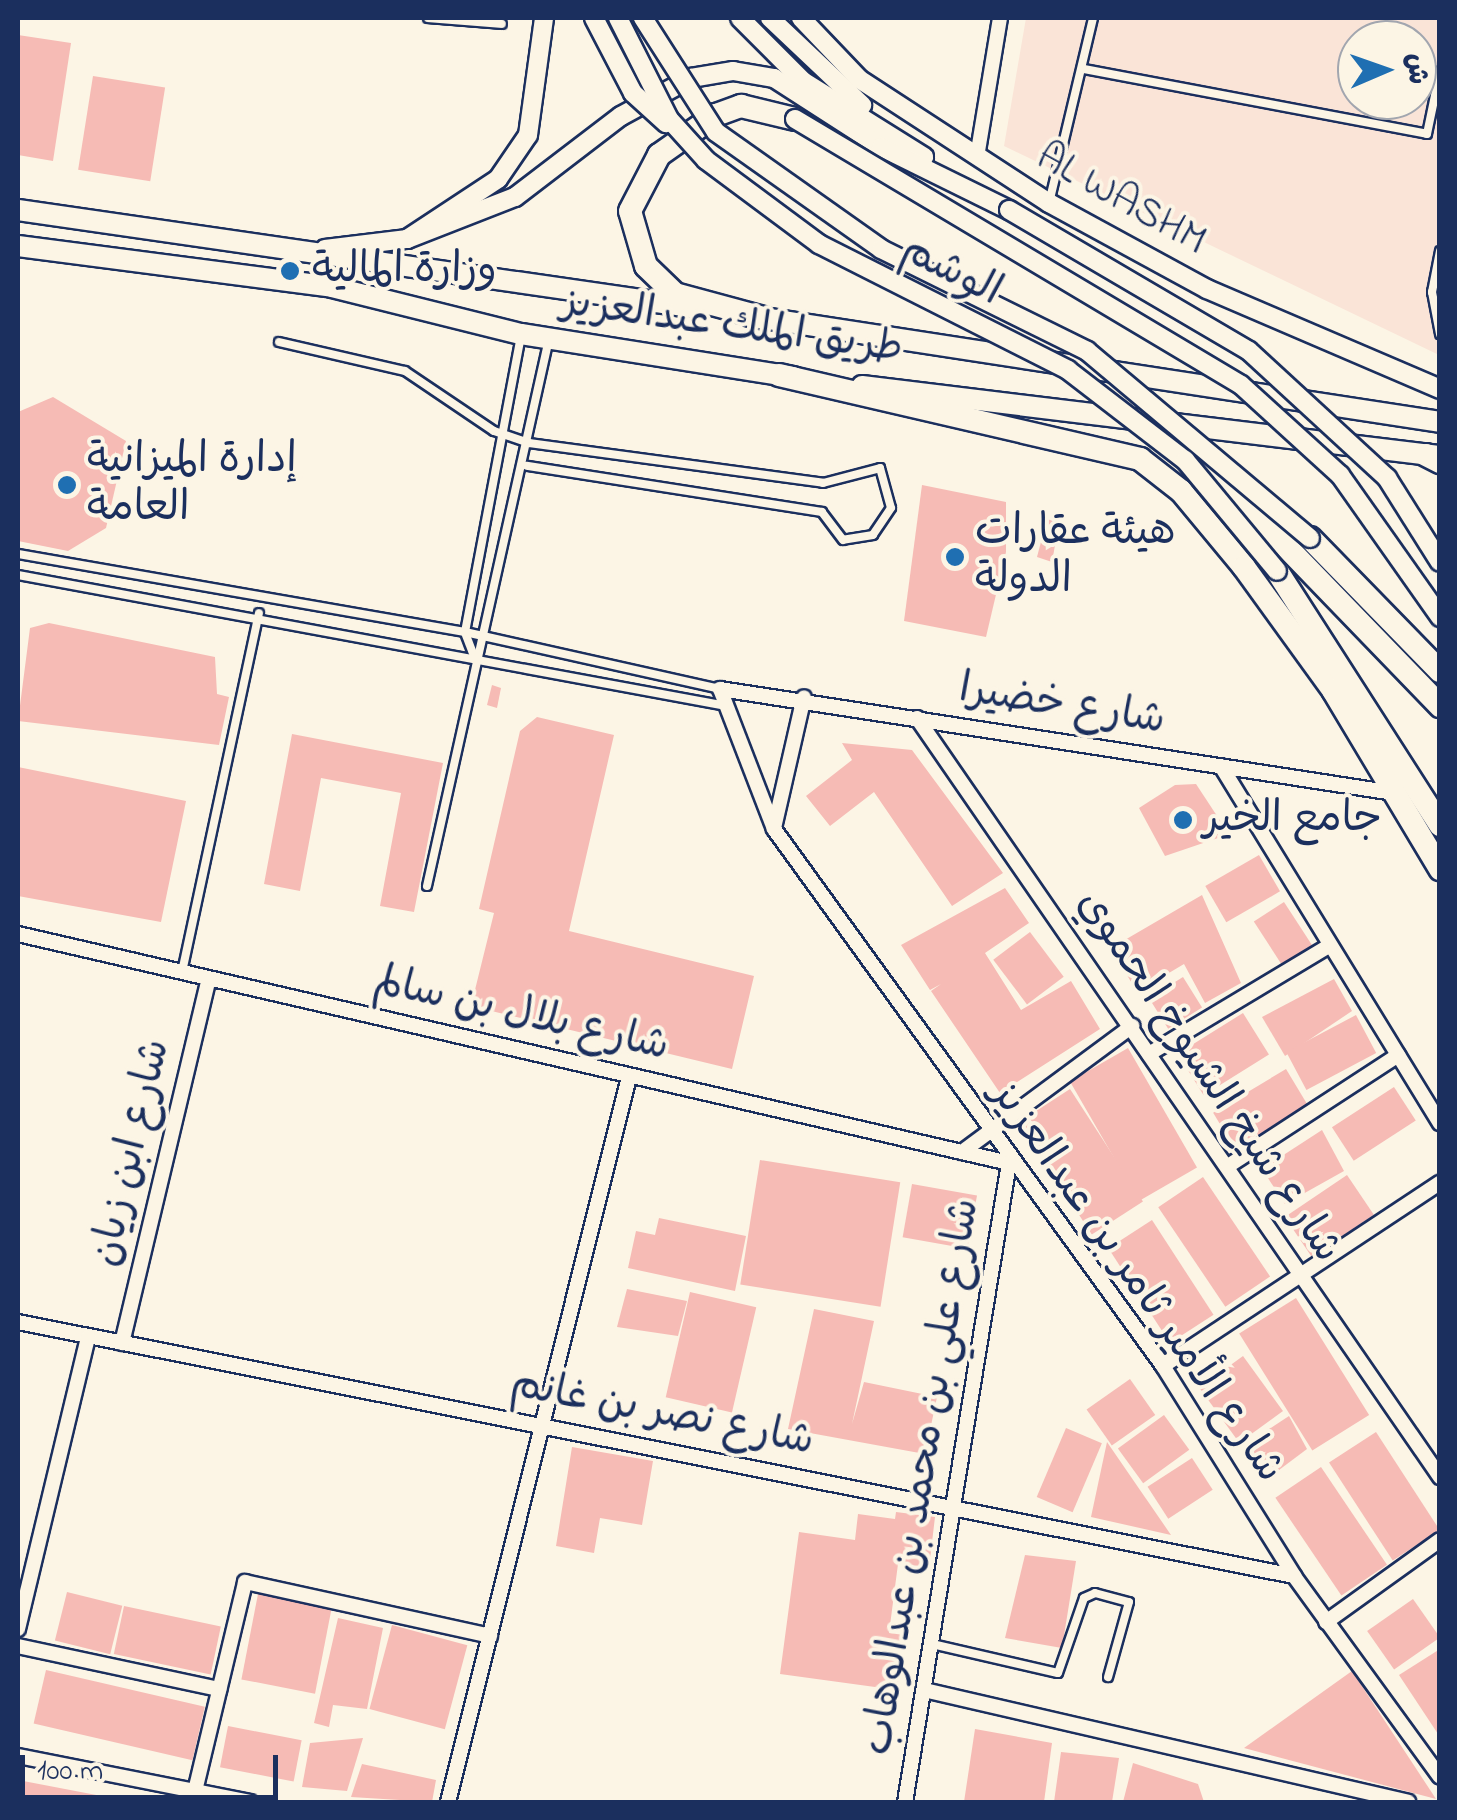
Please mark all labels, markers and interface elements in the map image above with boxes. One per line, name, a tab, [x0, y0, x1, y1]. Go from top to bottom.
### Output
north arrow	[1337, 20, 1437, 120]
text: ش	[1394, 53, 1437, 85]
street label: AL WASHM	[1027, 133, 1215, 267]
street label: الوشم	[893, 226, 1009, 318]
place label: وزارة المالية	[312, 246, 497, 296]
marker: وزارة المالية	[277, 258, 303, 284]
street label: طريق الملك عبدالعزيز	[558, 278, 906, 376]
place label: إدارة الميزانية العامة	[87, 436, 297, 534]
marker: إدارة الميزانية العامة	[56, 474, 78, 496]
place label: هيئة عقارات الدولة	[975, 508, 1176, 606]
marker: هيئة عقارات الدولة	[944, 546, 966, 568]
street label: شارع خضيرا	[955, 665, 1169, 747]
place label: جامع الخير	[1203, 795, 1382, 845]
marker: جامع الخير	[1172, 809, 1194, 831]
street label: شارع شيخ الشيوخ الحموي	[1064, 881, 1352, 1273]
street label: شارع بلال بن سالم	[369, 957, 673, 1073]
street label: شارع ابن زيان	[81, 1035, 183, 1271]
street label: شارع الأمير ثامر بن عبدالعزيز	[978, 1071, 1294, 1493]
street label: شارع علي بن محمد بن عبدالوهاب	[854, 1195, 992, 1759]
street label: شارع نصر بن غانم	[506, 1360, 818, 1468]
scale bar	[25, 1735, 282, 1797]
text: 100 m	[37, 1750, 103, 1794]

